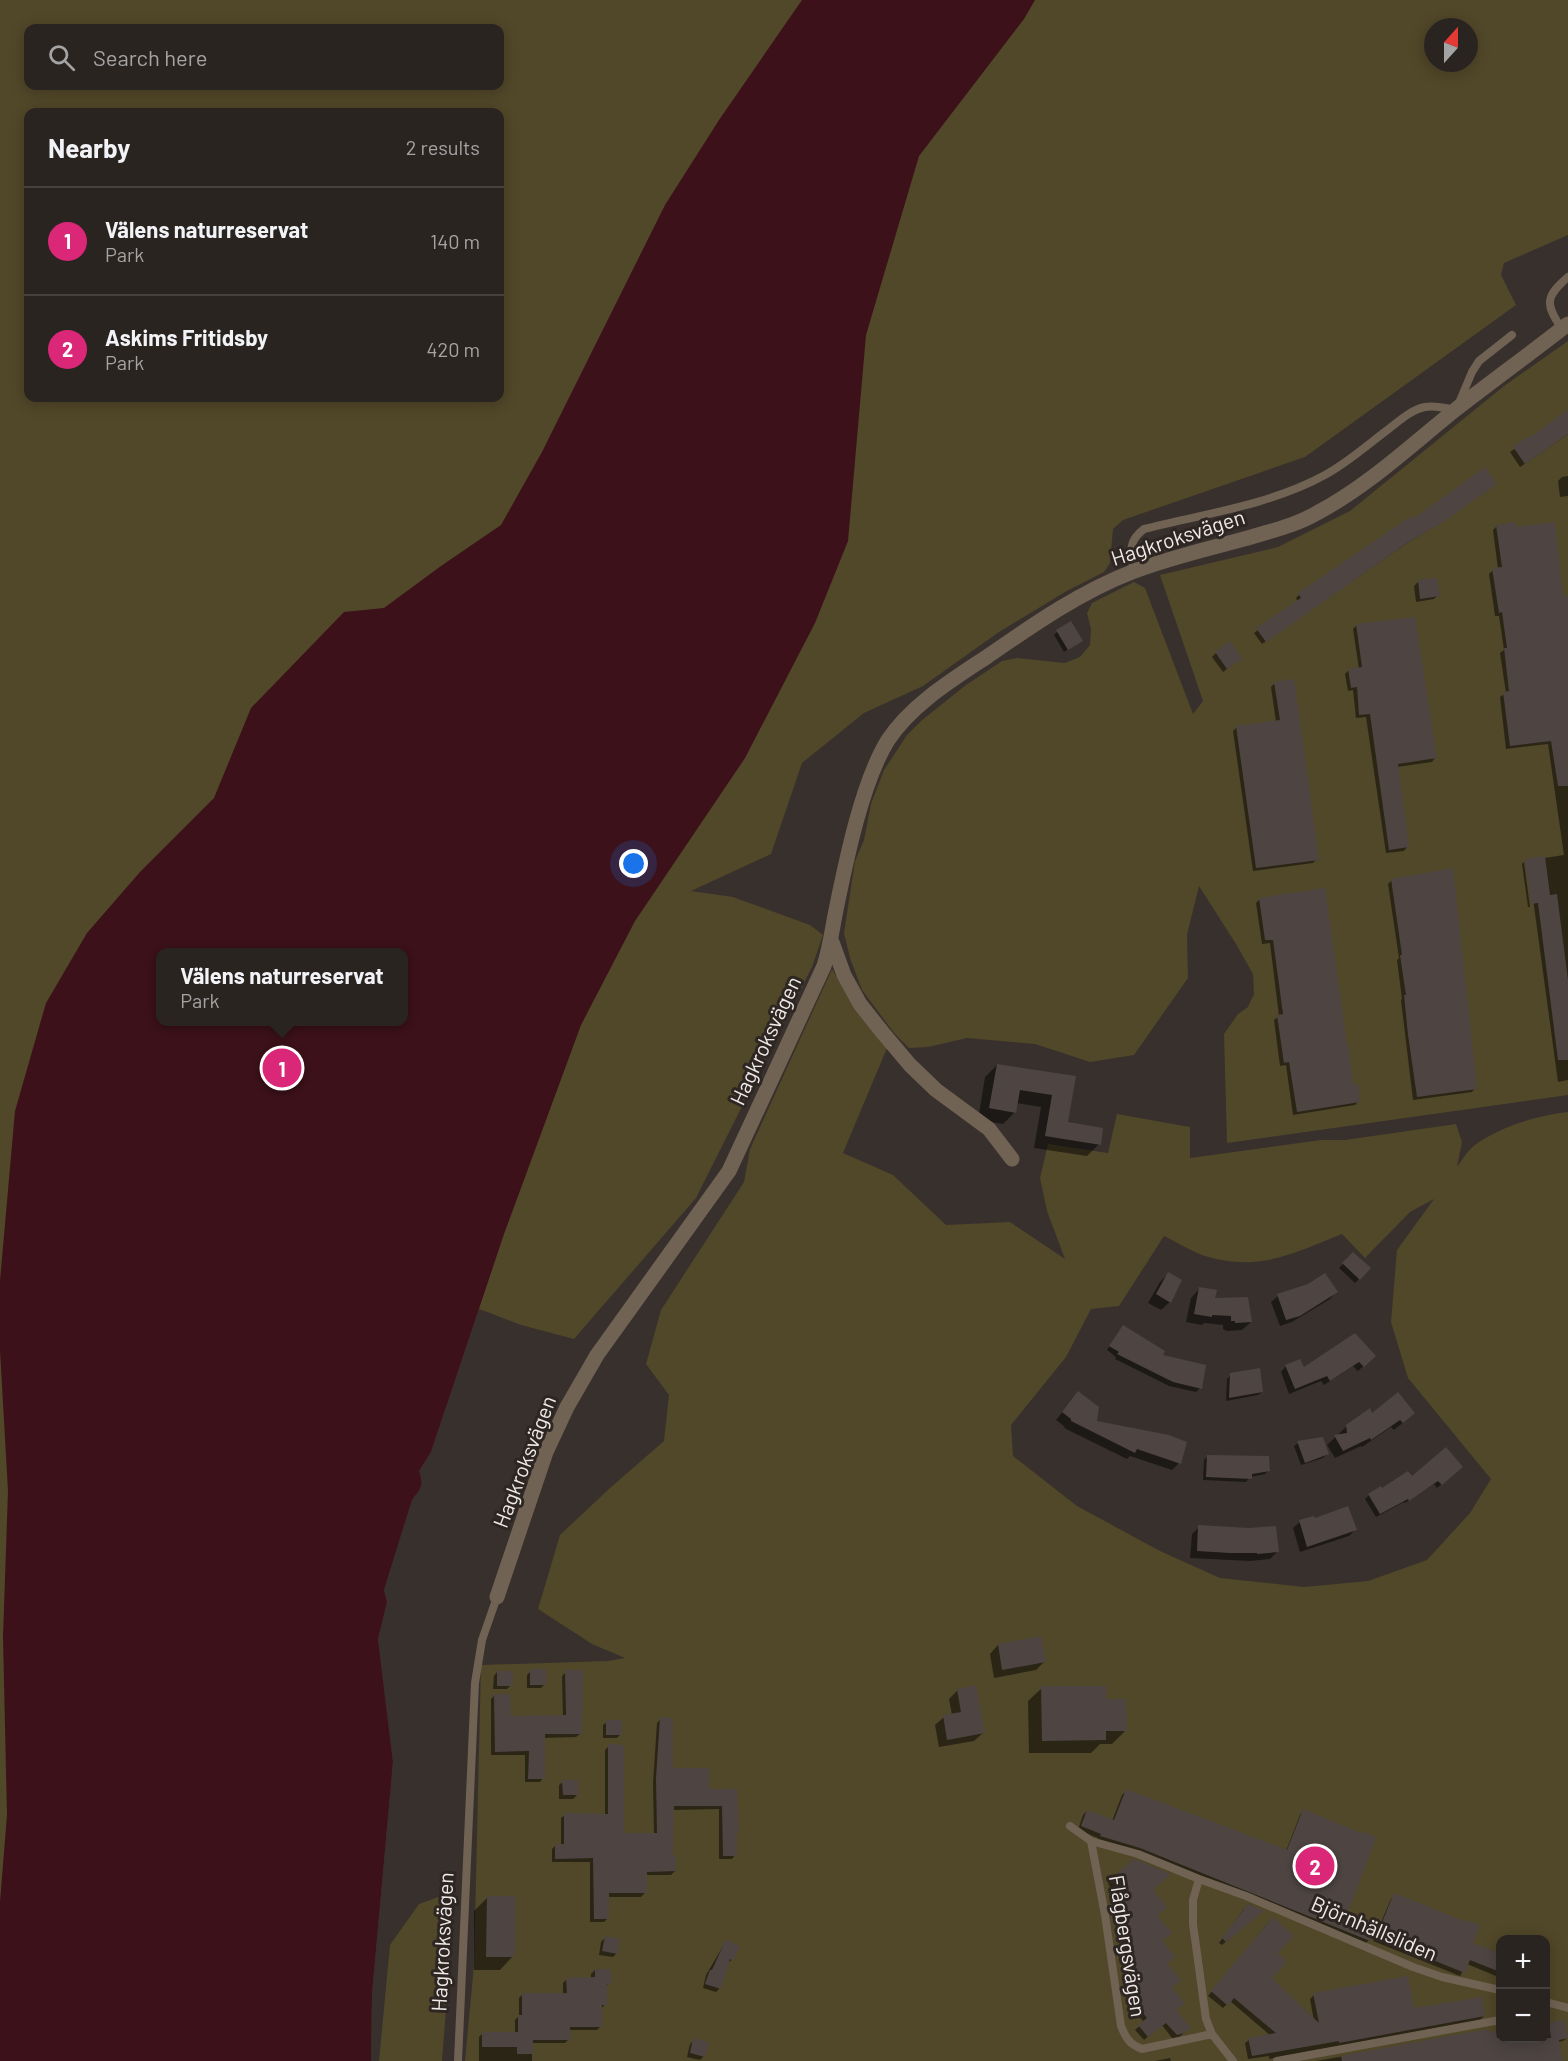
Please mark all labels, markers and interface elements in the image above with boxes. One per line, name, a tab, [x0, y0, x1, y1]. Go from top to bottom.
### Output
north arrow	[1424, 18, 1478, 72]
search box	[24, 24, 504, 90]
icon: search	[45, 41, 78, 74]
text: Search here	[93, 44, 207, 70]
text: Nearby	[48, 132, 130, 163]
text: 2 results	[406, 135, 480, 159]
text: Välens naturreservat	[105, 216, 308, 242]
text: 1	[64, 229, 71, 253]
text: 140 m	[430, 229, 480, 253]
text: Park	[105, 242, 144, 266]
text: Askims Fritidsby	[105, 324, 268, 350]
text: 2	[62, 337, 73, 361]
text: 420 m	[426, 337, 480, 361]
text: Park	[105, 350, 144, 374]
street label: Hagkroksvägen	[1107, 503, 1248, 570]
your location	[619, 849, 648, 878]
popup	[156, 948, 408, 1026]
text: Välens naturreservat	[180, 962, 384, 988]
street label: Hagkroksvägen	[724, 972, 805, 1109]
text: Park	[180, 988, 220, 1012]
pin: 1	[262, 1046, 302, 1090]
street label: Hagkroksvägen	[487, 1392, 560, 1531]
pin: 2	[1296, 1844, 1334, 1888]
street label: Hagkroksvägen	[425, 1872, 458, 2012]
street label: Flågbergsvägen	[1105, 1873, 1152, 2019]
street label: Björnhällsliden	[1308, 1890, 1441, 1965]
map controls	[1496, 1935, 1550, 2043]
button: +	[1496, 1935, 1550, 1989]
button: −	[1496, 1989, 1550, 2043]

